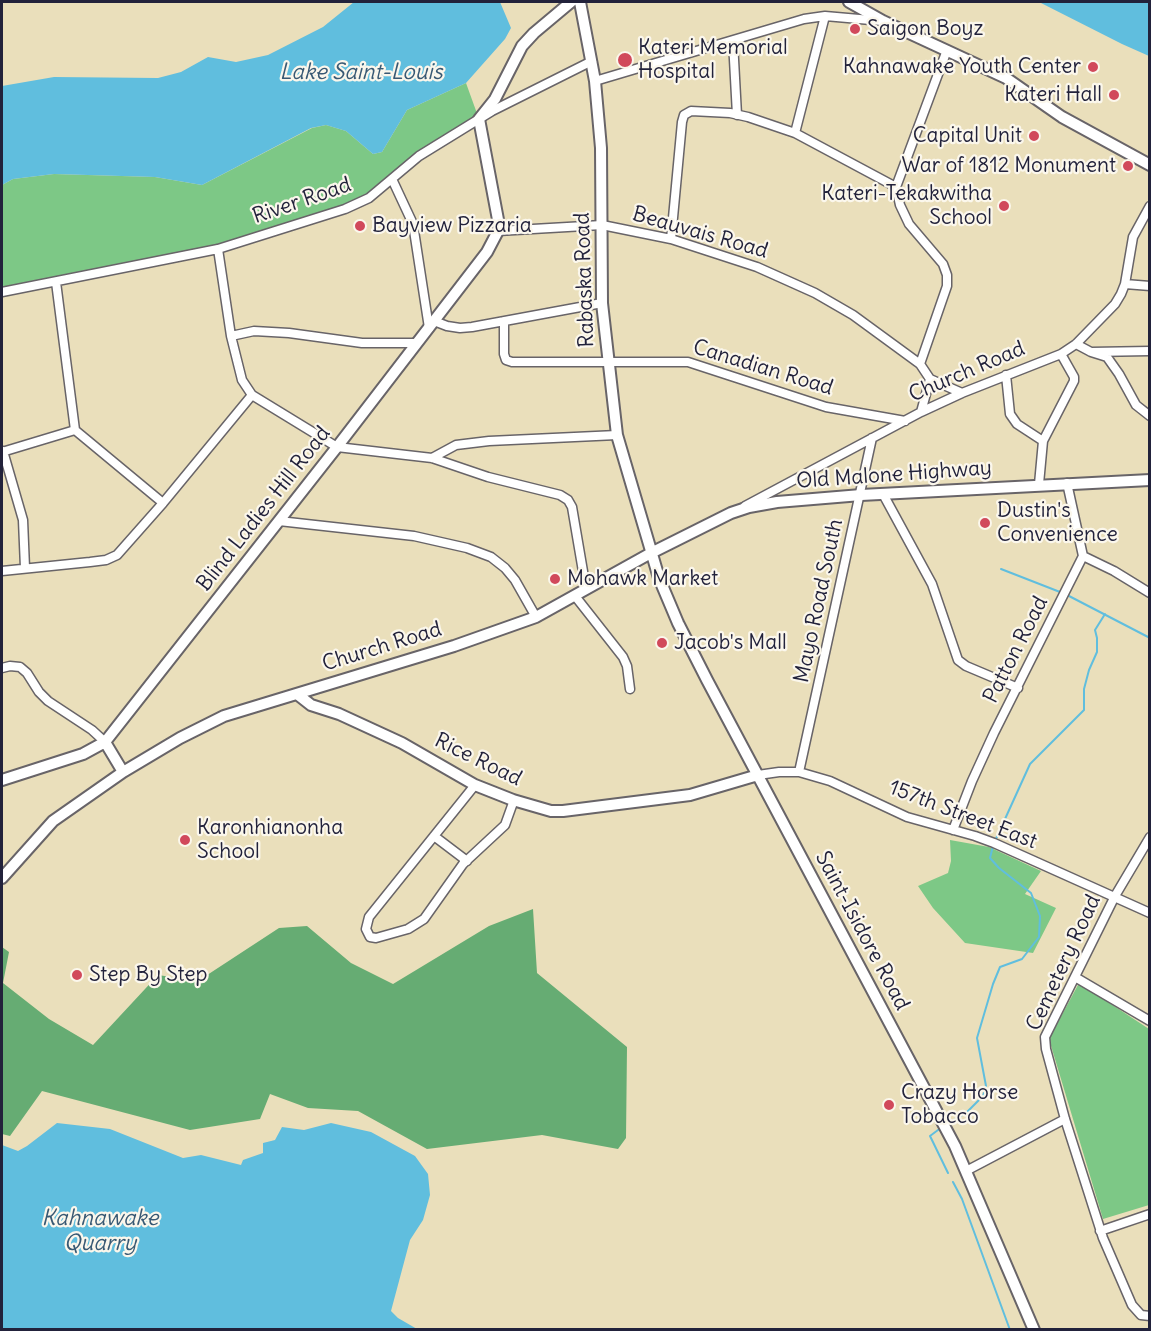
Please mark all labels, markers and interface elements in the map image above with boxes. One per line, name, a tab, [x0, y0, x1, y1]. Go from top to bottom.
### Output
place label: Saigon Boyz	[867, 16, 984, 42]
marker: Saigon Boyz	[848, 22, 862, 36]
place label: Kateri Memorial Hospital	[638, 35, 788, 85]
marker: Kateri Memorial Hospital	[616, 51, 634, 69]
place label: Kahnawake Youth Center	[843, 54, 1081, 80]
water label: Lake Saint-Louis	[280, 60, 442, 86]
marker: Kahnawake Youth Center	[1086, 60, 1100, 74]
place label: Kateri Hall	[1004, 82, 1102, 108]
marker: Kateri Hall	[1107, 88, 1121, 102]
place label: Capital Unit	[913, 123, 1022, 149]
marker: Capital Unit	[1027, 129, 1041, 143]
place label: War of 1812 Monument	[901, 153, 1116, 179]
marker: War of 1812 Monument	[1121, 159, 1135, 173]
street label: River Road	[249, 172, 355, 230]
place label: Kateri-Tekakwitha School	[821, 181, 992, 231]
marker: Kateri-Tekakwitha School	[997, 199, 1011, 213]
street label: Beauvais Road	[629, 202, 771, 264]
street label: Rabaska Road	[570, 212, 600, 348]
place label: Bayview Pizzaria	[372, 213, 532, 239]
marker: Bayview Pizzaria	[353, 219, 367, 233]
street label: Canadian Road	[690, 335, 836, 401]
street label: Church Road	[905, 336, 1029, 408]
street label: Blind Ladies Hill Road	[192, 422, 336, 596]
street label: Old Malone Highway	[795, 456, 993, 494]
place label: Dustin's Convenience	[997, 498, 1118, 548]
marker: Dustin's Convenience	[978, 516, 992, 530]
street label: Mayo Road South	[789, 517, 849, 685]
place label: Mohawk Market	[567, 566, 718, 592]
marker: Mohawk Market	[548, 572, 562, 586]
street label: Patton Road	[978, 592, 1054, 708]
street label: Church Road	[319, 617, 445, 677]
place label: Jacob's Mall	[674, 630, 787, 656]
marker: Jacob's Mall	[655, 636, 669, 650]
street label: Rice Road	[430, 728, 526, 792]
street label: 157th Street East	[885, 775, 1041, 855]
place label: Karonhianonha School	[197, 815, 343, 865]
marker: Karonhianonha School	[178, 833, 192, 847]
street label: Saint-Isidore Road	[809, 847, 915, 1015]
street label: Cemetery Road	[1021, 891, 1107, 1035]
place label: Step By Step	[89, 962, 208, 988]
marker: Step By Step	[70, 968, 84, 982]
place label: Crazy Horse Tobacco	[901, 1080, 1018, 1130]
marker: Crazy Horse Tobacco	[882, 1098, 896, 1112]
water label: Kahnawake Quarry	[42, 1206, 158, 1258]

